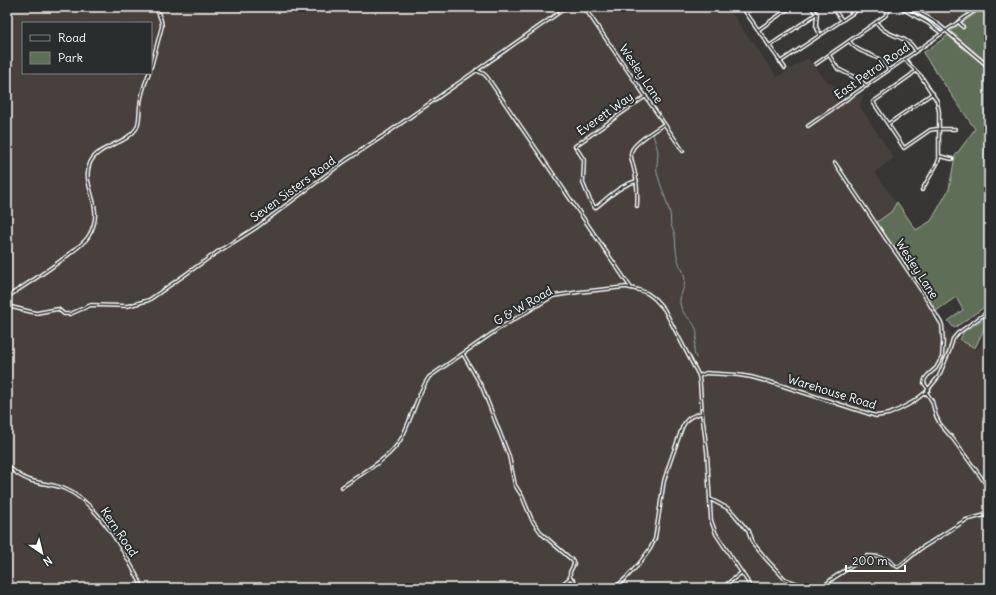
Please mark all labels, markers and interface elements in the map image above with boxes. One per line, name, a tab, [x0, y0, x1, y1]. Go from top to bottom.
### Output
legend	[22, 22, 152, 74]
text: Road	[58, 30, 86, 45]
street label: East Petrol Road	[831, 39, 912, 102]
street label: Wesley Lane	[616, 41, 667, 106]
text: Park	[58, 50, 83, 65]
street label: Everett Way	[574, 89, 636, 138]
street label: Seven Sisters Road	[247, 153, 338, 225]
street label: Wesley Lane	[893, 236, 942, 301]
street label: G & W Road	[491, 283, 555, 328]
street label: Warehouse Road	[786, 371, 878, 412]
street label: Kern Road	[97, 504, 141, 559]
north arrow	[22, 533, 62, 573]
scale bar	[846, 547, 905, 573]
text: N	[41, 553, 55, 569]
text: 200 m	[852, 553, 888, 568]

